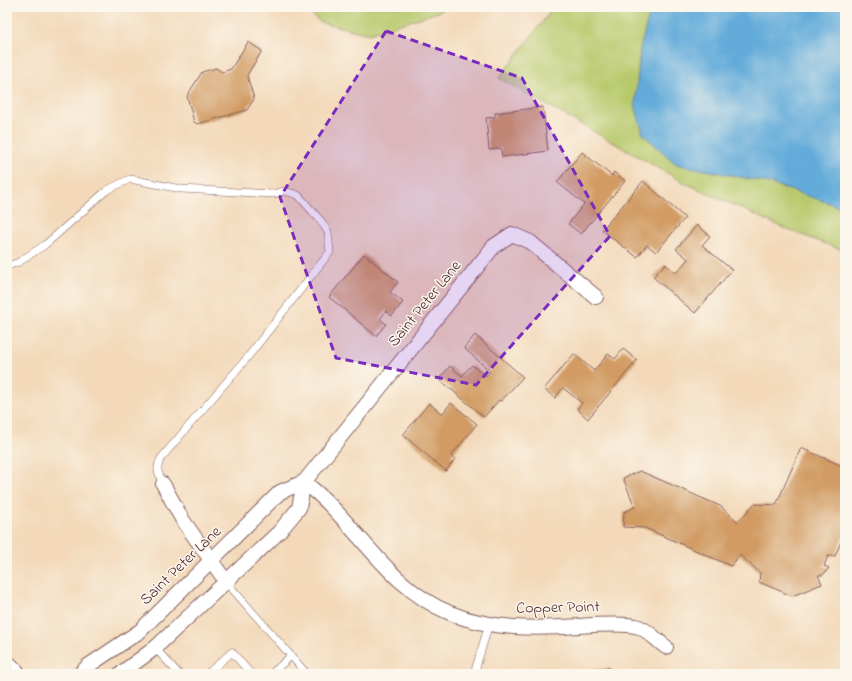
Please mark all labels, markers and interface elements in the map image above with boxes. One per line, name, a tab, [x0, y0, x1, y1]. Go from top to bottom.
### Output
street label: Saint Peter Lane	[382, 255, 468, 353]
street label: Saint Peter Lane	[135, 520, 228, 611]
street label: Copper Point	[516, 595, 601, 621]

